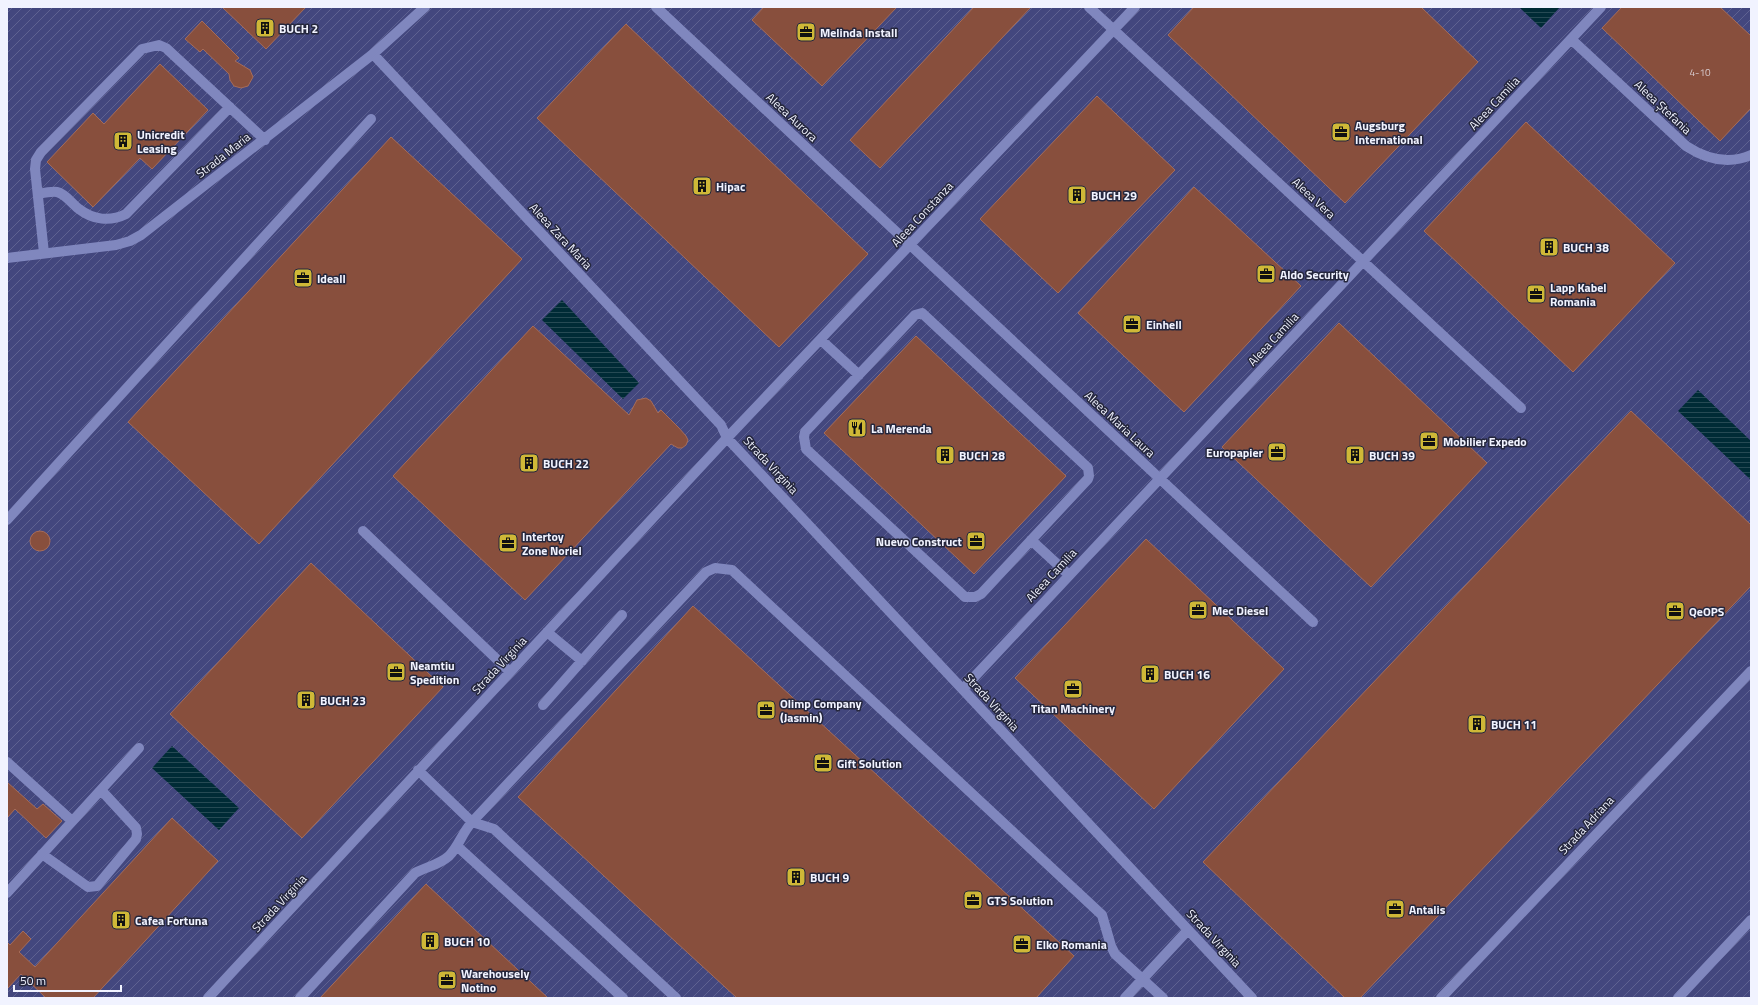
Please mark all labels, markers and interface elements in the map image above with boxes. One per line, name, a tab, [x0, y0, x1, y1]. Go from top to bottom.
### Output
building icon: BUCH 2	[254, 17, 276, 39]
place label: BUCH 2	[279, 19, 318, 38]
office icon: Melinda Install	[795, 21, 817, 43]
place label: Melinda Install	[820, 23, 897, 42]
house number: 4-10	[1689, 65, 1711, 80]
street label: Aleea Camilia	[1464, 72, 1524, 134]
street label: Aleea Ștefania	[1630, 75, 1696, 139]
street label: Aleea Aurora	[762, 88, 822, 146]
place label: Augsburg International	[1355, 116, 1423, 149]
office icon: Augsburg International	[1330, 121, 1352, 143]
place label: Unicredit Leasing	[137, 125, 185, 158]
street label: Strada Maria	[192, 128, 254, 182]
building icon: Unicredit Leasing	[112, 130, 134, 152]
street label: Aleea Vera	[1288, 173, 1340, 223]
building icon: Hipac	[691, 175, 713, 197]
place label: Hipac	[716, 177, 745, 196]
street label: Aleea Constanza	[887, 177, 957, 251]
building icon: BUCH 29	[1066, 184, 1088, 206]
place label: BUCH 29	[1091, 186, 1137, 205]
street label: Aleea Zara Maria	[525, 198, 597, 274]
building icon: BUCH 38	[1538, 236, 1560, 258]
place label: BUCH 38	[1563, 238, 1609, 257]
office icon: Aldo Security	[1255, 263, 1277, 285]
place label: Aldo Security	[1280, 265, 1349, 284]
office icon: Ideall	[292, 267, 314, 289]
place label: Ideall	[317, 269, 346, 288]
place label: Lapp Kabel Romania	[1550, 278, 1607, 311]
office icon: Lapp Kabel Romania	[1525, 283, 1547, 305]
street label: Aleea Camilia	[1243, 308, 1303, 370]
office icon: Einhell	[1121, 313, 1143, 335]
place label: Einhell	[1146, 315, 1182, 334]
street label: Aleea Maria Laura	[1080, 386, 1160, 462]
restaurant icon: La Merenda	[846, 417, 868, 439]
place label: La Merenda	[871, 419, 932, 438]
office icon: Mobilier Expedo	[1418, 430, 1440, 452]
street label: Strada Virginia	[739, 432, 803, 498]
place label: Mobilier Expedo	[1443, 432, 1527, 451]
office icon: Europapier	[1266, 441, 1288, 463]
place label: Europapier	[1206, 443, 1264, 462]
building icon: BUCH 28	[934, 444, 956, 466]
building icon: BUCH 39	[1344, 444, 1366, 466]
place label: BUCH 28	[959, 446, 1005, 465]
place label: BUCH 39	[1369, 446, 1415, 465]
building icon: BUCH 22	[518, 452, 540, 474]
place label: BUCH 22	[543, 454, 589, 473]
place label: Intertoy Zone Noriel	[522, 527, 582, 560]
office icon: Nuevo Construct	[965, 530, 987, 552]
office icon: Intertoy Zone Noriel	[497, 532, 519, 554]
place label: Nuevo Construct	[876, 532, 963, 551]
street label: Aleea Camilia	[1021, 544, 1081, 606]
office icon: Mec Diesel	[1187, 599, 1209, 621]
office icon: QeOPS	[1664, 600, 1686, 622]
place label: Mec Diesel	[1212, 601, 1268, 620]
place label: QeOPS	[1689, 602, 1725, 621]
street label: Strada Virginia	[467, 632, 531, 698]
place label: Neamtiu Spedition	[410, 656, 459, 689]
office icon: Neamtiu Spedition	[385, 661, 407, 683]
building icon: BUCH 16	[1139, 663, 1161, 685]
place label: BUCH 16	[1164, 665, 1210, 684]
street label: Strada Virginia	[960, 669, 1024, 735]
office icon: Titan Machinery	[1062, 678, 1084, 700]
building icon: BUCH 23	[295, 689, 317, 711]
place label: BUCH 23	[320, 691, 366, 710]
place label: Olimp Company (Jasmin)	[780, 694, 862, 727]
office icon: Olimp Company (Jasmin)	[755, 699, 777, 721]
place label: Titan Machinery	[1031, 699, 1115, 718]
building icon: BUCH 11	[1466, 713, 1488, 735]
place label: BUCH 11	[1491, 715, 1537, 734]
office icon: Gift Solution	[812, 752, 834, 774]
place label: Gift Solution	[837, 754, 902, 773]
street label: Strada Adriana	[1554, 791, 1618, 859]
building icon: BUCH 9	[785, 866, 807, 888]
place label: BUCH 9	[810, 868, 849, 887]
street label: Strada Virginia	[247, 870, 311, 936]
office icon: GTS Solution	[962, 889, 984, 911]
place label: GTS Solution	[987, 891, 1053, 910]
office icon: Antalis	[1384, 898, 1406, 920]
place label: Antalis	[1409, 900, 1446, 919]
street label: Strada Virginia	[1182, 905, 1246, 971]
building icon: Cafea Fortuna	[110, 909, 132, 931]
place label: Cafea Fortuna	[135, 911, 208, 930]
building icon: BUCH 10	[419, 930, 441, 952]
place label: BUCH 10	[444, 932, 490, 951]
office icon: Elko Romania	[1011, 933, 1033, 955]
place label: Elko Romania	[1036, 935, 1107, 954]
place label: Warehousely Notino	[461, 964, 529, 997]
scale bar	[14, 967, 121, 993]
office icon: Warehousely Notino	[436, 969, 458, 991]
text: 50 m	[20, 971, 46, 990]

